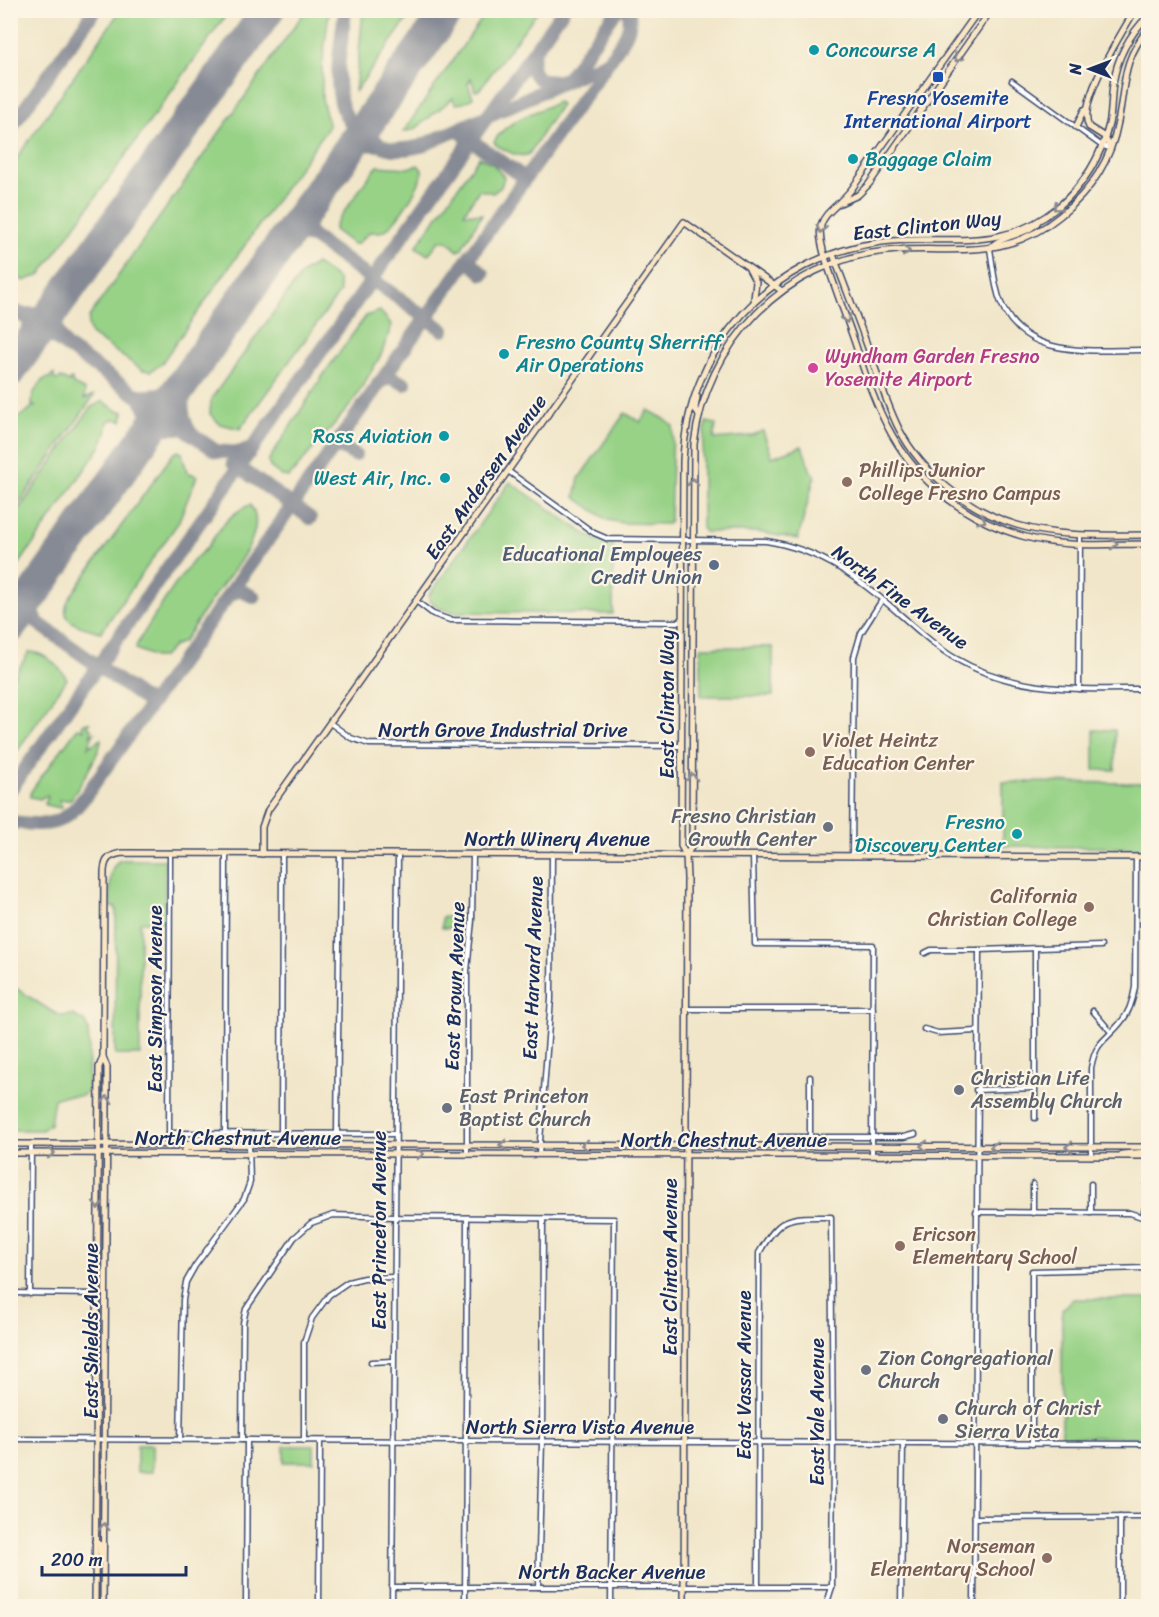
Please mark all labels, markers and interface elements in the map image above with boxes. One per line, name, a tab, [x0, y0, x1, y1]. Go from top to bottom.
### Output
place label: Concourse A	[826, 33, 936, 68]
north arrow	[1060, 39, 1120, 99]
marker: Concourse A	[807, 43, 821, 57]
one-way arrow	[954, 51, 965, 62]
text: N	[1061, 63, 1090, 76]
marker: Fresno Yosemite International Airport	[931, 70, 945, 84]
place label: Fresno Yosemite International Airport	[843, 81, 1032, 139]
place label: Baggage Claim	[865, 142, 992, 177]
marker: Baggage Claim	[846, 152, 860, 166]
one-way arrow	[1053, 200, 1064, 211]
street label: East Clinton Way	[851, 201, 1004, 251]
one-way arrow	[815, 223, 828, 233]
one-way arrow	[901, 244, 910, 257]
one-way arrow	[839, 313, 852, 324]
place label: Fresno County Sherriff Air Operations	[515, 325, 725, 383]
place label: Wyndham Garden Fresno Yosemite Airport	[825, 339, 1040, 397]
marker: Fresno County Sherriff Air Operations	[497, 347, 511, 361]
marker: Wyndham Garden Fresno Yosemite Airport	[806, 361, 820, 375]
street label: East Andersen Avenue	[416, 387, 556, 567]
place label: Ross Aviation	[313, 419, 432, 454]
marker: Ross Aviation	[437, 429, 451, 443]
place label: Phillips Junior College Fresno Campus	[859, 453, 1061, 511]
place label: West Air, Inc.	[314, 461, 433, 496]
marker: West Air, Inc.	[438, 471, 452, 485]
marker: Phillips Junior College Fresno Campus	[840, 475, 854, 489]
one-way arrow	[687, 477, 699, 486]
one-way arrow	[976, 513, 987, 524]
street label: North Fine Avenue	[824, 535, 976, 659]
place label: Educational Employees Credit Union	[502, 537, 703, 595]
one-way arrow	[1110, 538, 1119, 550]
marker: Educational Employees Credit Union	[707, 558, 721, 572]
street label: East Clinton Way	[650, 629, 685, 779]
street label: North Grove Industrial Drive	[378, 713, 628, 748]
place label: Violet Heintz Education Center	[822, 723, 975, 781]
marker: Violet Heintz Education Center	[803, 745, 817, 759]
one-way arrow	[686, 773, 698, 782]
place label: Fresno Christian Growth Center	[671, 799, 818, 857]
place label: Fresno Discovery Center	[855, 805, 1007, 863]
marker: Fresno Christian Growth Center	[821, 820, 835, 834]
street label: North Winery Avenue	[464, 822, 650, 857]
marker: Fresno Discovery Center	[1010, 827, 1024, 841]
street label: East Harvard Avenue	[512, 875, 554, 1060]
place label: California Christian College	[928, 879, 1078, 937]
marker: California Christian College	[1082, 900, 1096, 914]
street label: East Brown Avenue	[435, 901, 475, 1071]
street label: East Simpson Avenue	[138, 905, 173, 1093]
place label: Christian Life Assembly Church	[970, 1061, 1123, 1119]
place label: East Princeton Baptist Church	[459, 1079, 591, 1137]
marker: Christian Life Assembly Church	[952, 1083, 966, 1097]
one-way arrow	[101, 1095, 113, 1104]
marker: East Princeton Baptist Church	[440, 1101, 454, 1115]
street label: North Chestnut Avenue	[135, 1121, 341, 1156]
street label: North Chestnut Avenue	[621, 1123, 827, 1158]
street label: East Princeton Avenue	[362, 1130, 397, 1330]
one-way arrow	[499, 1139, 508, 1151]
one-way arrow	[580, 1139, 589, 1151]
one-way arrow	[919, 1140, 928, 1153]
one-way arrow	[990, 1141, 999, 1153]
one-way arrow	[1065, 1141, 1074, 1153]
one-way arrow	[47, 1147, 56, 1159]
one-way arrow	[415, 1148, 424, 1160]
street label: East Clinton Avenue	[653, 1178, 688, 1356]
one-way arrow	[92, 1201, 104, 1210]
place label: Ericson Elementary School	[912, 1217, 1077, 1275]
marker: Ericson Elementary School	[893, 1239, 907, 1253]
street label: East Shields Avenue	[74, 1243, 109, 1419]
street label: East Vassar Avenue	[727, 1290, 762, 1460]
street label: East Yale Avenue	[800, 1338, 835, 1486]
place label: Zion Congregational Church	[878, 1341, 1054, 1399]
marker: Zion Congregational Church	[859, 1363, 873, 1377]
place label: Church of Christ Sierra Vista	[955, 1391, 1101, 1449]
street label: North Sierra Vista Avenue	[466, 1410, 695, 1445]
marker: Church of Christ Sierra Vista	[936, 1412, 950, 1426]
one-way arrow	[98, 1523, 110, 1532]
place label: Norseman Elementary School	[870, 1529, 1035, 1587]
scale bar	[42, 1539, 186, 1577]
text: 200 m	[51, 1544, 103, 1576]
marker: Norseman Elementary School	[1040, 1551, 1054, 1565]
street label: North Backer Avenue	[519, 1555, 706, 1590]

